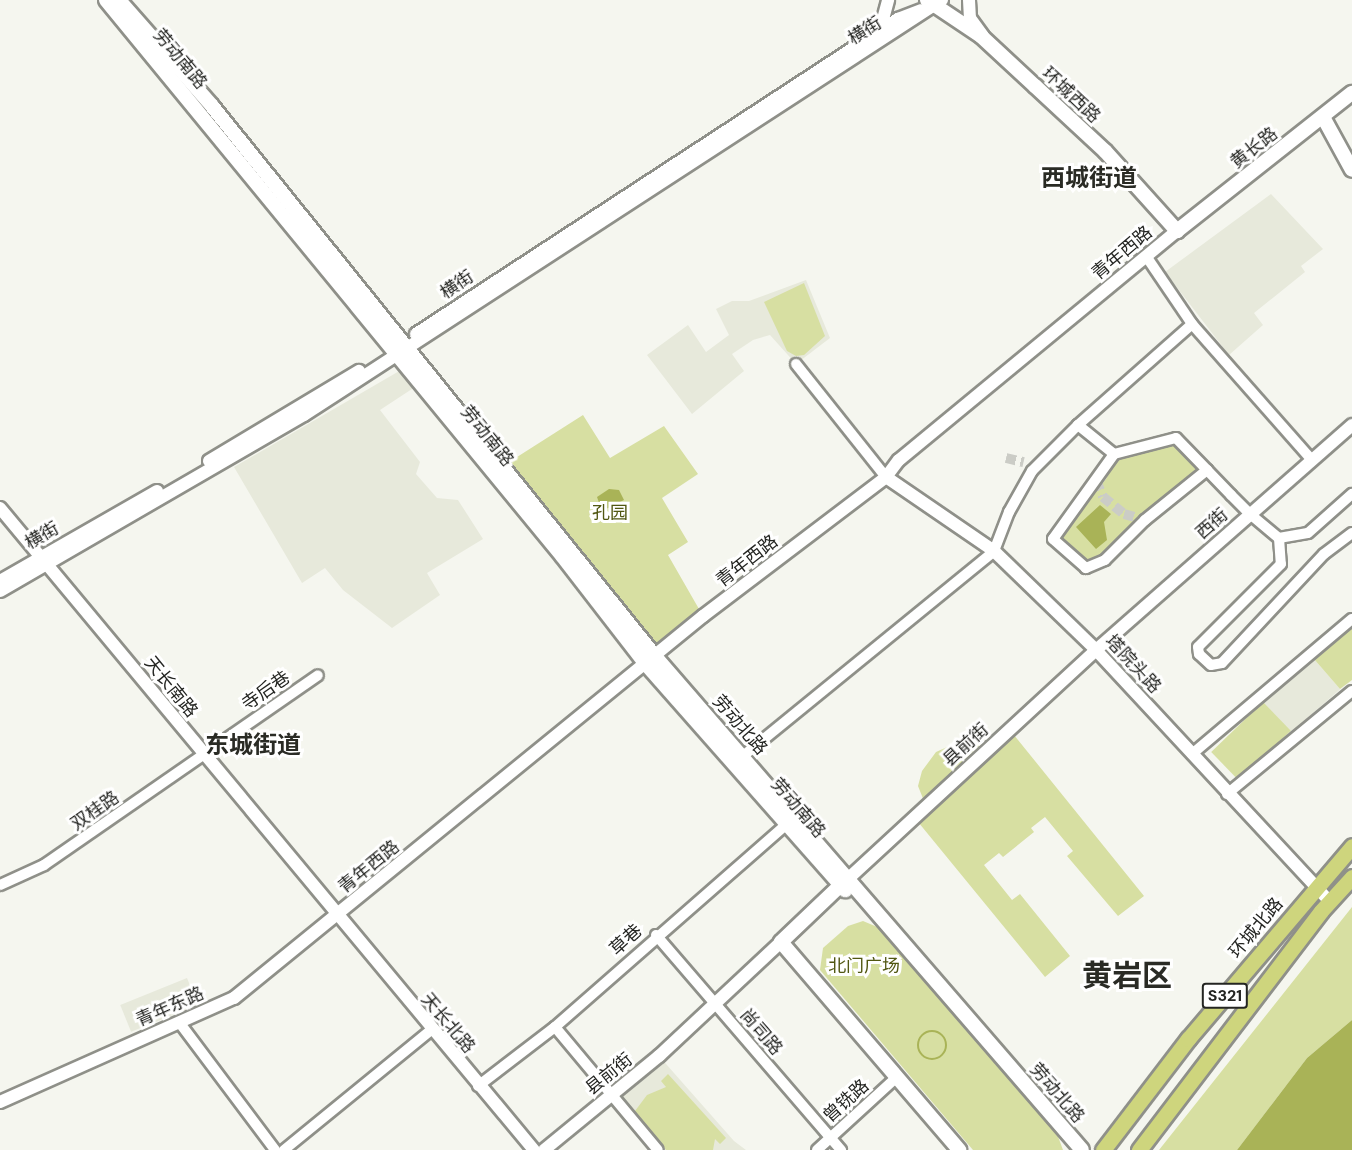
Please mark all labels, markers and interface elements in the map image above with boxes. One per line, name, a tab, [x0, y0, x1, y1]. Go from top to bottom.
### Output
street label: 横街	[844, 12, 886, 50]
street label: 劳动南路	[149, 24, 211, 94]
street label: 环城西路	[1037, 63, 1105, 127]
street label: 黄长路	[1226, 123, 1282, 173]
district label: 西城街道	[1041, 164, 1137, 192]
street label: 青年西路	[1087, 222, 1157, 284]
street label: 横街	[436, 266, 478, 304]
street label: 劳动南路	[456, 401, 518, 471]
park label: 孔园	[592, 502, 628, 524]
street label: 西街	[1191, 504, 1233, 544]
street label: 横街	[21, 518, 63, 554]
street label: 青年西路	[712, 530, 782, 592]
street label: 塔院头路	[1101, 630, 1165, 698]
street label: 天长南路	[140, 652, 202, 722]
street label: 寺后巷	[238, 667, 294, 715]
street label: 劳动北路	[708, 691, 772, 759]
street label: 县前街	[939, 719, 993, 771]
district label: 东城街道	[205, 731, 301, 759]
street label: 劳动南路	[766, 774, 830, 842]
street label: 双桂路	[67, 787, 123, 835]
street label: 青年西路	[334, 836, 404, 898]
street label: 环城北路	[1225, 893, 1287, 963]
street label: 草巷	[605, 920, 647, 960]
park label: 北门广场	[828, 955, 900, 977]
district label: 黄岩区	[1082, 958, 1172, 994]
street label: 青年东路	[133, 982, 207, 1032]
road number: S321	[1201, 983, 1249, 1009]
street label: 天长北路	[417, 988, 479, 1058]
street label: 尚司路	[735, 1005, 787, 1059]
street label: 县前街	[581, 1049, 637, 1099]
street label: 劳动北路	[1025, 1059, 1089, 1127]
street label: 曾铣路	[819, 1075, 873, 1127]

